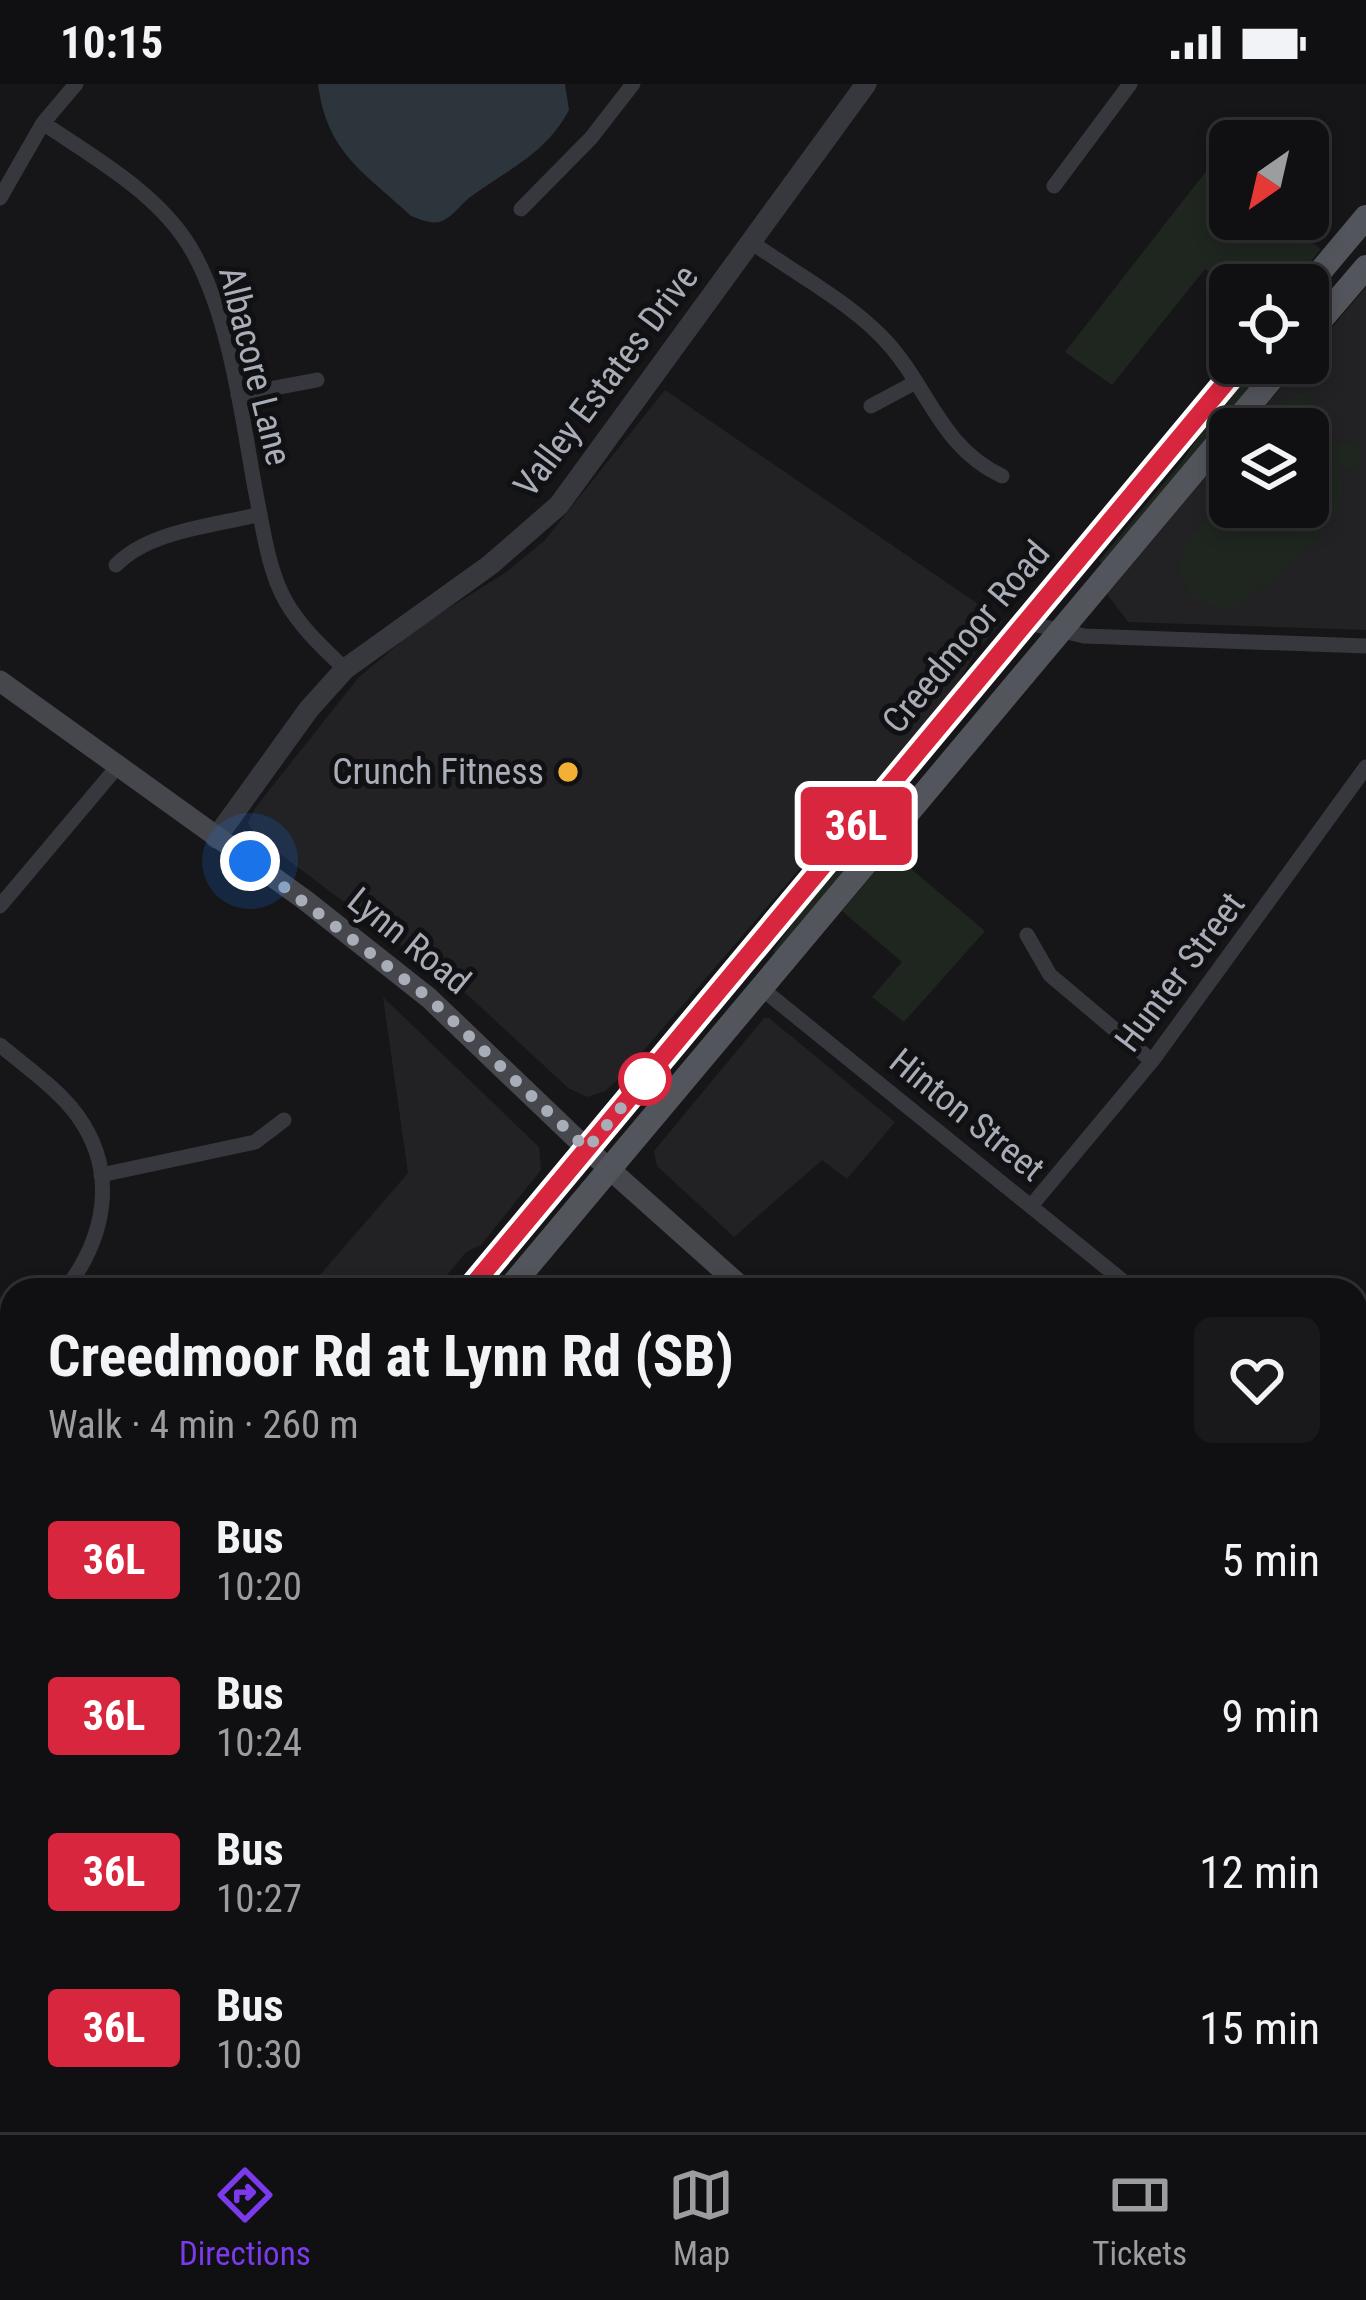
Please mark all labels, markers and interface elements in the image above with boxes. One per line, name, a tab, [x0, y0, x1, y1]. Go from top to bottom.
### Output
text: 10:15	[60, 16, 163, 69]
north arrow	[1209, 120, 1329, 240]
map controls	[1209, 120, 1329, 528]
street label: Valley Estates Drive	[505, 257, 707, 505]
street label: Albacore Lane	[210, 262, 300, 470]
button: locate	[1209, 264, 1329, 384]
button: layers	[1209, 408, 1329, 528]
street label: Creedmoor Road	[874, 533, 1058, 741]
place label: Crunch Fitness	[332, 751, 544, 793]
marker: Crunch Fitness	[555, 759, 581, 785]
line badge: 36L	[787, 787, 925, 865]
text: 36L	[825, 801, 887, 850]
your location	[220, 831, 280, 891]
street label: Lynn Road	[339, 879, 479, 1003]
street label: Hunter Street	[1107, 884, 1253, 1060]
street label: Hinton Street	[881, 1040, 1053, 1190]
unlabelled marker	[620, 1054, 670, 1104]
button: heart	[1194, 1317, 1320, 1443]
text: Creedmoor Rd at Lynn Rd (SB)	[48, 1323, 734, 1390]
text: Walk · 4 min · 260 m	[48, 1402, 359, 1448]
text: Bus	[216, 1511, 284, 1564]
text: 5 min	[1221, 1534, 1320, 1587]
text: 36L	[83, 1535, 145, 1584]
text: 10:20	[216, 1564, 302, 1610]
text: Bus	[216, 1667, 284, 1720]
text: 9 min	[1221, 1690, 1320, 1743]
text: 36L	[83, 1691, 145, 1740]
text: 10:24	[216, 1720, 302, 1766]
text: Bus	[216, 1823, 284, 1876]
text: 12 min	[1199, 1846, 1320, 1899]
text: 36L	[83, 1847, 145, 1896]
text: 10:27	[216, 1876, 302, 1922]
text: Bus	[216, 1979, 284, 2032]
text: 15 min	[1199, 2002, 1320, 2055]
text: 36L	[83, 2003, 145, 2052]
text: 10:30	[216, 2032, 302, 2078]
tab: Directions	[179, 2162, 311, 2273]
tab: Map	[668, 2162, 734, 2273]
tab: Tickets	[1092, 2162, 1187, 2273]

